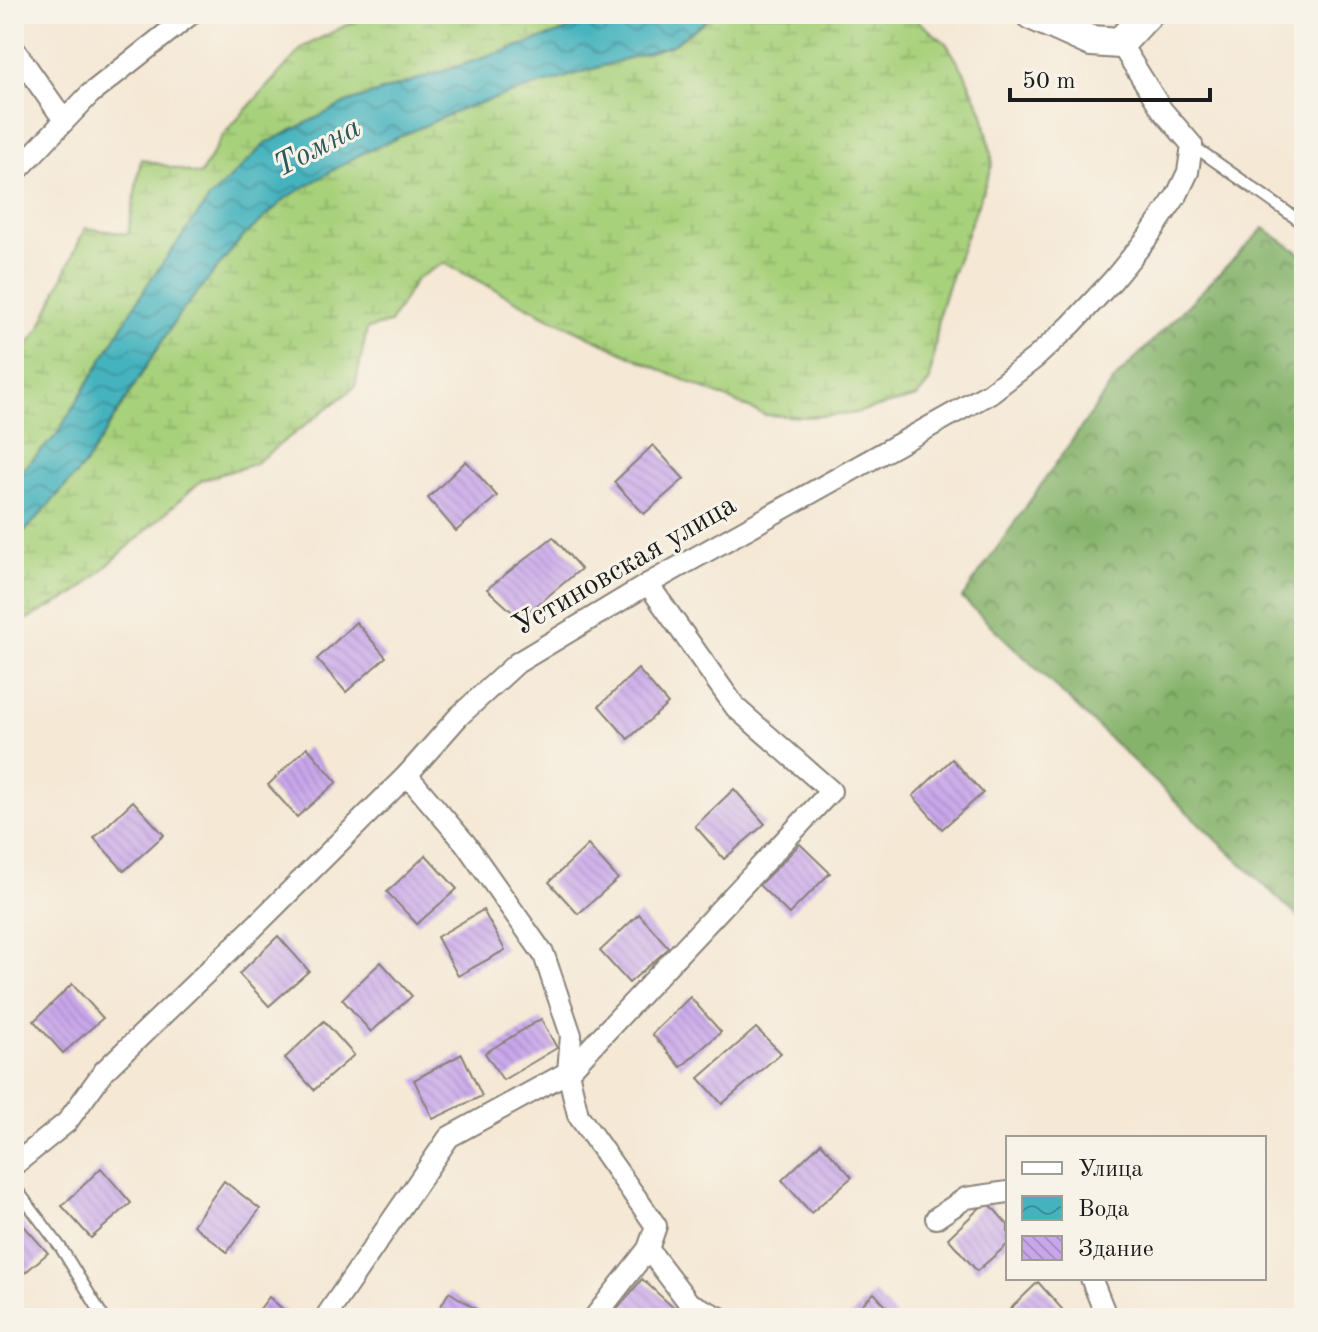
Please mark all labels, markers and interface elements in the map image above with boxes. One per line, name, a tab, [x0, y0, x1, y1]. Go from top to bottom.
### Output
scale bar	[1010, 52, 1210, 102]
text: 50 m	[1022, 70, 1076, 94]
water label: Томна	[269, 112, 367, 184]
street label: Устиновская улица	[508, 490, 742, 642]
legend	[1006, 1136, 1266, 1280]
text: Улица	[1078, 1158, 1143, 1182]
text: Вода	[1078, 1198, 1130, 1222]
text: Здание	[1078, 1238, 1154, 1262]

